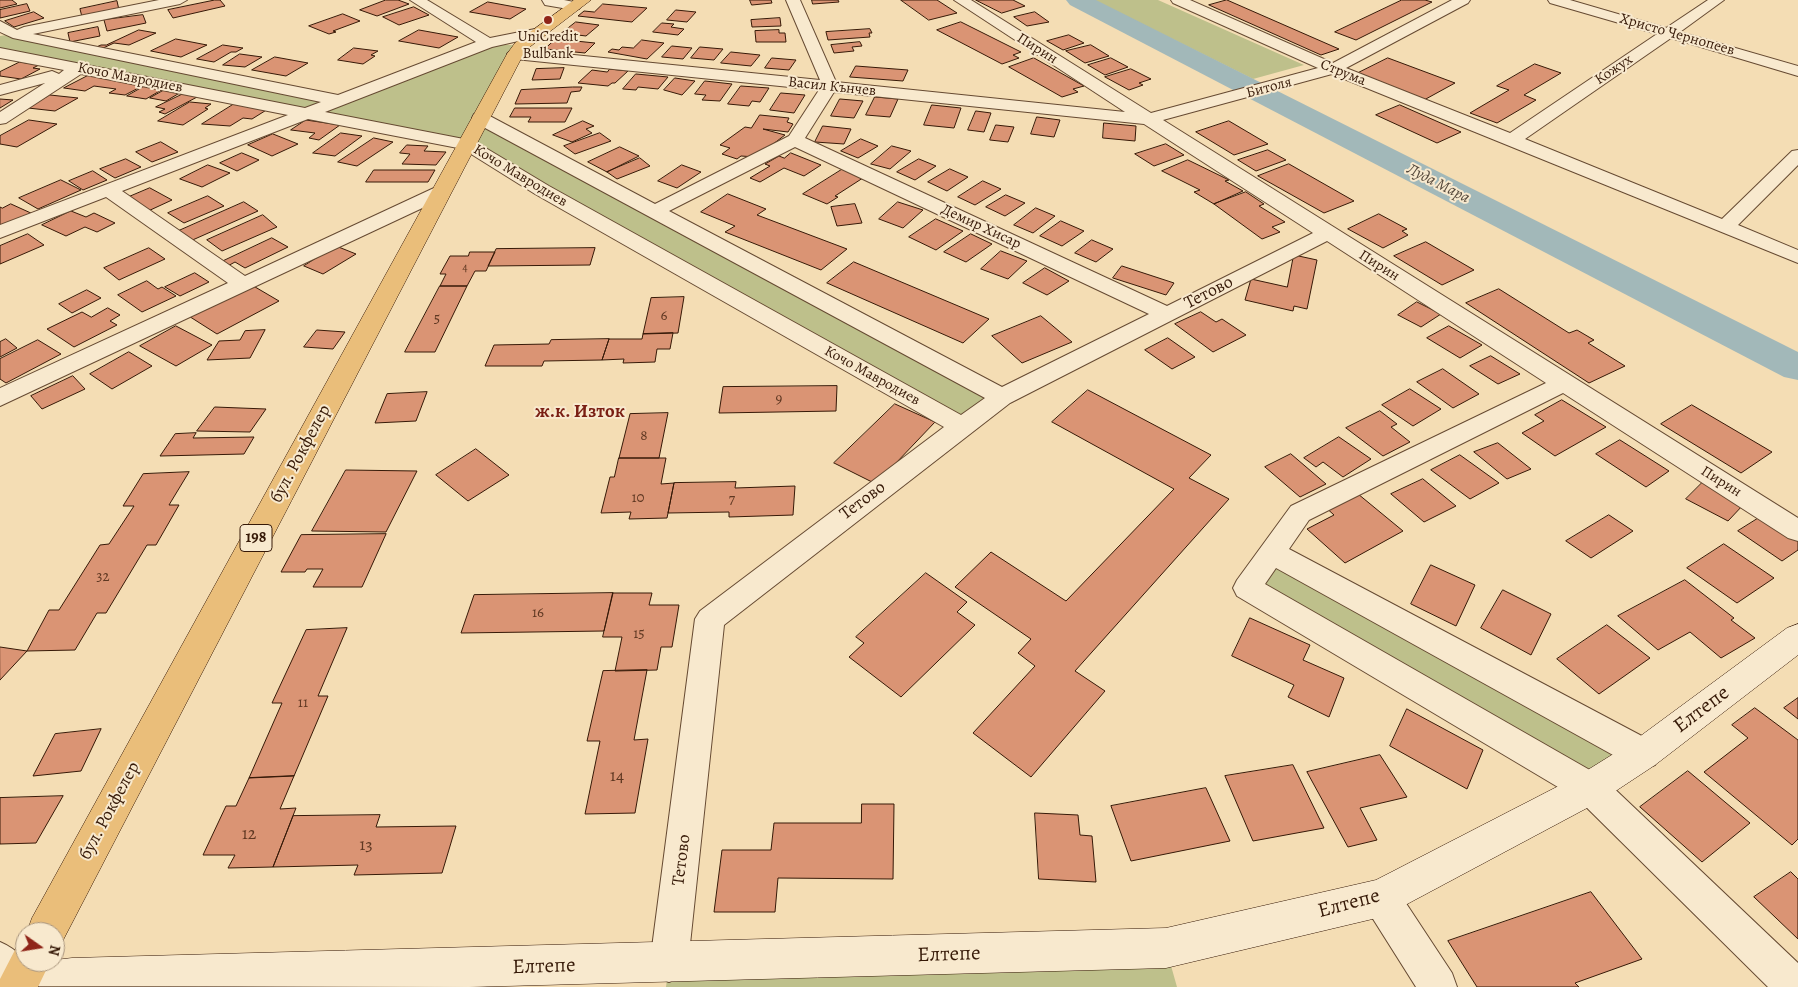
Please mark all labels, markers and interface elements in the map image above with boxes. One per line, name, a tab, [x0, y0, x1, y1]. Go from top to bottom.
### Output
street label: Христо Чернопеев	[1617, 10, 1737, 60]
marker: UniCredit Bulbank	[542, 14, 554, 26]
place label: UniCredit Bulbank	[517, 28, 579, 63]
street label: Пирин	[1013, 30, 1061, 68]
street label: Кожух	[1592, 51, 1636, 89]
street label: Струма	[1318, 56, 1368, 90]
street label: Кочо Мавродиев	[76, 59, 184, 97]
street label: Васил Кънчев	[787, 73, 877, 101]
street label: Битоля	[1244, 73, 1294, 103]
street label: Кочо Мавродиев	[470, 141, 570, 211]
water label: Луда Мара	[1403, 160, 1473, 208]
street label: Демир Хисар	[938, 201, 1024, 253]
street label: Пирин	[1355, 247, 1403, 285]
house number: 4	[462, 261, 468, 275]
street label: Тетово	[1181, 272, 1237, 314]
house number: 6	[661, 307, 667, 325]
house number: 5	[434, 310, 440, 328]
street label: Кочо Мавродиев	[821, 342, 923, 410]
house number: 9	[776, 390, 782, 408]
street label: бул. Рокфелер	[266, 401, 336, 507]
district label: ж.к. Изток	[535, 401, 625, 423]
house number: 8	[640, 427, 648, 445]
street label: Пирин	[1697, 463, 1745, 501]
street label: Тетово	[836, 477, 890, 525]
house number: 10	[631, 489, 645, 507]
house number: 7	[729, 491, 735, 509]
road number: 198	[240, 524, 272, 552]
house number: 32	[96, 568, 110, 586]
house number: 16	[532, 604, 544, 622]
house number: 15	[633, 625, 645, 643]
street label: Елтепе	[1669, 681, 1735, 739]
house number: 11	[298, 694, 308, 712]
street label: бул. Рокфелер	[75, 758, 145, 864]
house number: 14	[610, 766, 624, 788]
house number: 12	[242, 824, 256, 846]
street label: Тетово	[668, 833, 696, 887]
house number: 13	[359, 835, 373, 857]
street label: Елтепе	[1315, 884, 1383, 924]
north arrow	[15, 922, 65, 972]
street label: Елтепе	[917, 941, 981, 969]
text: N	[44, 943, 65, 957]
street label: Елтепе	[512, 953, 576, 981]

